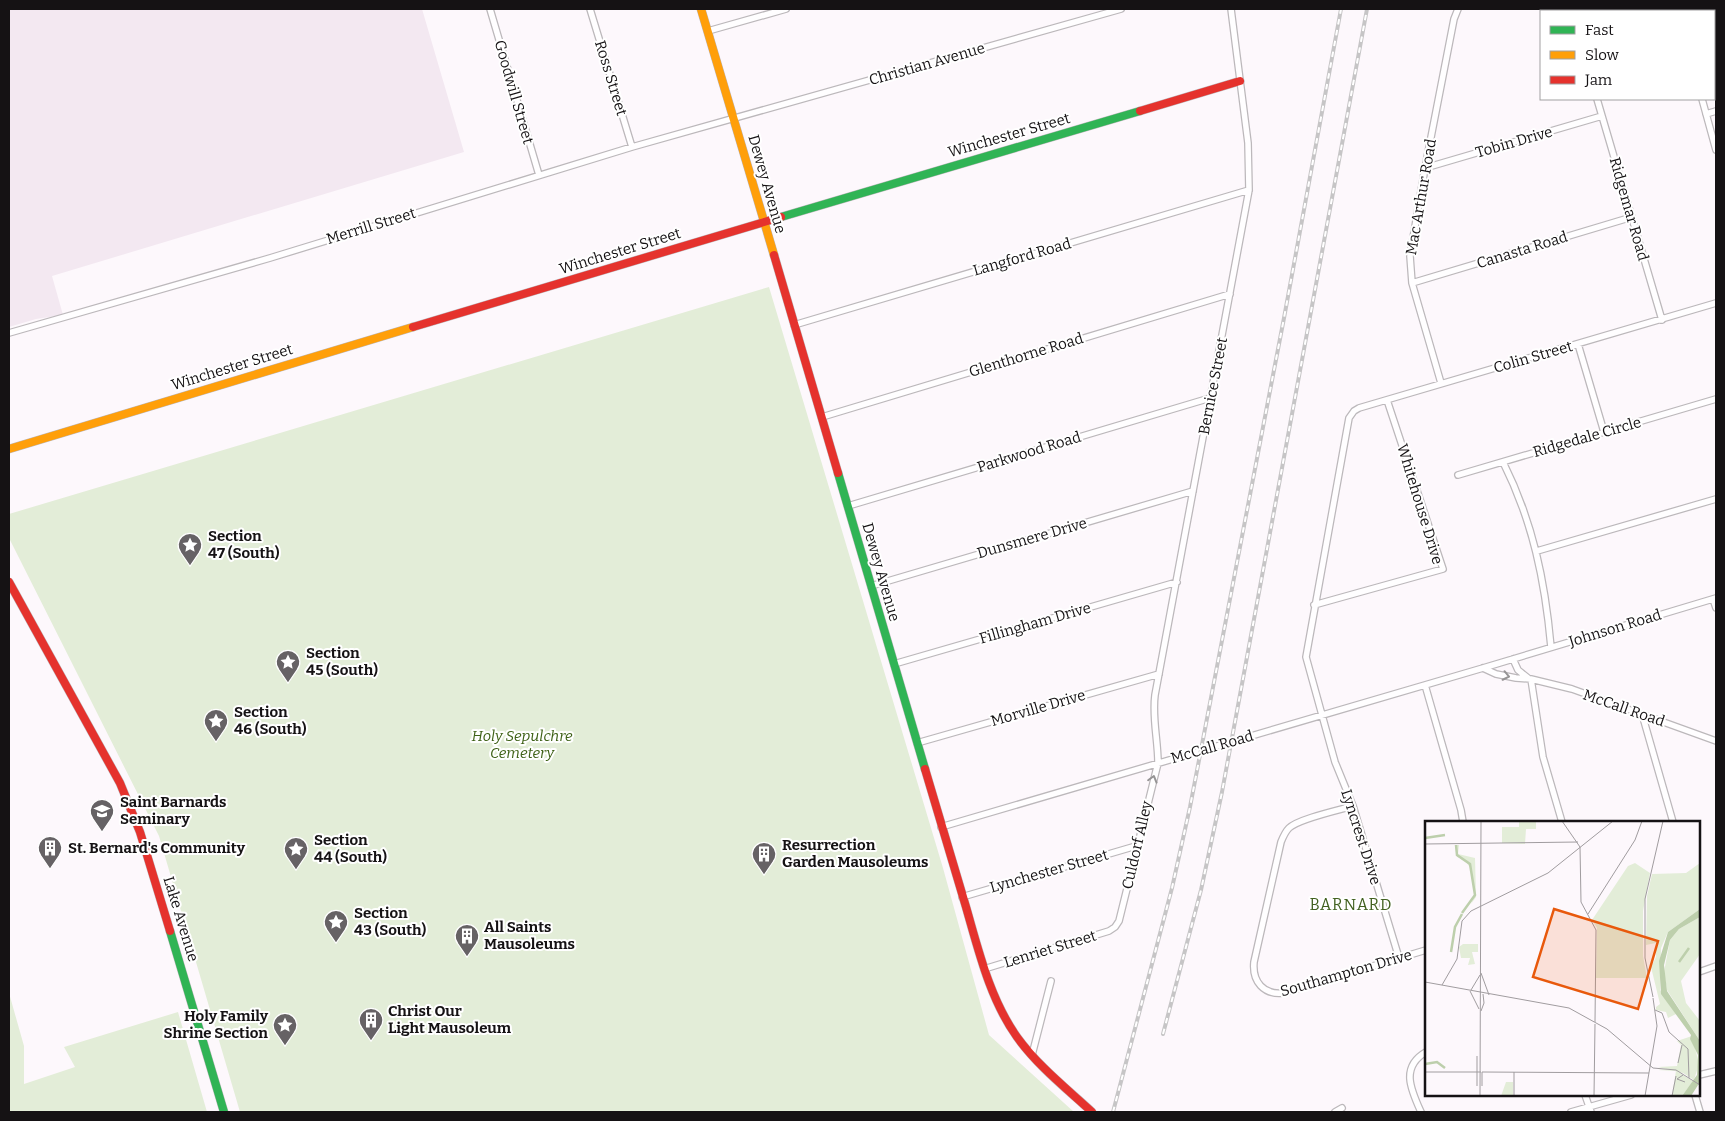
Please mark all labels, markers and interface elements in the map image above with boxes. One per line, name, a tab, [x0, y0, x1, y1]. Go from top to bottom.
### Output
legend	[1540, 10, 1715, 100]
text: Fast	[1585, 21, 1614, 39]
street label: Goodwill Street	[491, 38, 538, 147]
street label: Ross Street	[591, 38, 631, 118]
street label: Christian Avenue	[867, 39, 987, 89]
text: Slow	[1585, 46, 1620, 64]
text: Jam	[1584, 71, 1613, 89]
street label: Winchester Street	[946, 109, 1073, 161]
street label: Tobin Drive	[1473, 122, 1555, 162]
street label: Dewey Avenue	[744, 133, 790, 235]
street label: Mac Arthur Road	[1402, 137, 1440, 257]
street label: Ridgemar Road	[1606, 155, 1652, 263]
street label: Merrill Street	[324, 204, 418, 248]
street label: Winchester Street	[557, 224, 684, 278]
street label: Canasta Road	[1474, 228, 1570, 272]
street label: Langford Road	[971, 234, 1073, 280]
street label: Glenthorne Road	[967, 329, 1085, 381]
street label: Bernice Street	[1195, 335, 1231, 436]
street label: Colin Street	[1491, 337, 1575, 377]
street label: Winchester Street	[169, 340, 296, 394]
street label: Ridgedale Circle	[1531, 413, 1643, 461]
street label: Parkwood Road	[975, 428, 1083, 476]
street label: Whitehouse Drive	[1393, 442, 1447, 566]
street label: Dunsmere Drive	[975, 514, 1089, 562]
street label: Dewey Avenue	[858, 521, 904, 623]
place label: Section 47 (South)	[208, 527, 280, 562]
place icon: Section 47 (South)	[177, 532, 203, 566]
street label: Fillingham Drive	[977, 598, 1093, 648]
street label: Johnson Road	[1566, 605, 1664, 651]
place label: Section 45 (South)	[306, 644, 378, 679]
place icon: Section 45 (South)	[275, 649, 301, 683]
one-way arrow	[1502, 670, 1511, 681]
street label: Morville Drive	[989, 686, 1087, 730]
street label: McCall Road	[1581, 686, 1667, 730]
place label: Section 46 (South)	[234, 703, 307, 738]
place icon: Section 46 (South)	[203, 708, 229, 742]
park label: Holy Sepulchre Cemetery	[471, 727, 573, 762]
street label: McCall Road	[1169, 727, 1256, 767]
one-way arrow	[1148, 775, 1158, 783]
street label: Lyncrest Drive	[1337, 787, 1385, 887]
place label: Saint Barnards Seminary	[120, 793, 226, 828]
school or university icon: Saint Barnards Seminary	[89, 798, 115, 832]
street label: Culdorf Alley	[1118, 799, 1156, 891]
inset map	[1425, 821, 1700, 1096]
place label: Section 44 (South)	[314, 831, 387, 866]
building icon: St. Bernard's Community	[37, 835, 63, 869]
place icon: Section 44 (South)	[283, 836, 309, 870]
place label: Resurrection Garden Mausoleums	[782, 836, 928, 871]
place label: St. Bernard's Community	[68, 839, 246, 857]
building icon: Resurrection Garden Mausoleums	[751, 841, 777, 875]
street label: Lynchester Street	[988, 845, 1111, 897]
street label: Lake Avenue	[159, 874, 203, 964]
district label: BARNARD	[1309, 895, 1393, 914]
place label: Section 43 (South)	[354, 904, 427, 939]
place icon: Section 43 (South)	[323, 909, 349, 943]
place label: All Saints Mausoleums	[484, 918, 575, 953]
building icon: All Saints Mausoleums	[454, 923, 480, 957]
street label: Lenriet Street	[1002, 926, 1099, 972]
street label: Southampton Drive	[1278, 946, 1414, 1000]
place label: Christ Our Light Mausoleum	[388, 1002, 512, 1037]
place label: Holy Family Shrine Section	[163, 1007, 269, 1042]
building icon: Christ Our Light Mausoleum	[358, 1007, 384, 1041]
place icon: Holy Family Shrine Section	[272, 1012, 298, 1046]

